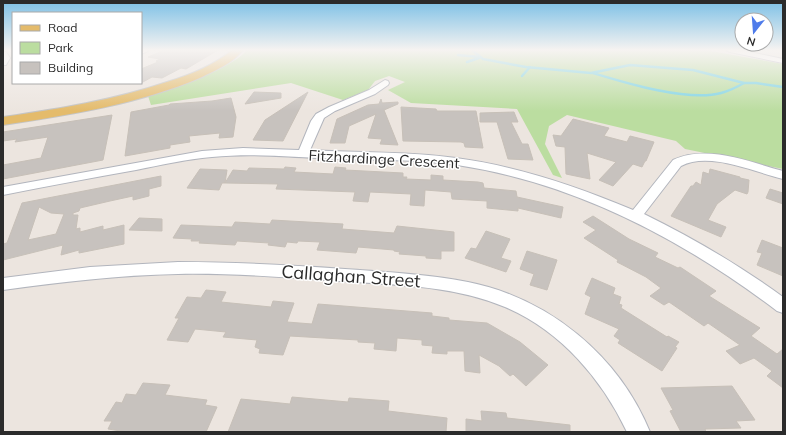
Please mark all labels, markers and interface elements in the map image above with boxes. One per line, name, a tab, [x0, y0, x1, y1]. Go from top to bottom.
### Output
legend	[12, 12, 142, 84]
north arrow	[734, 12, 774, 52]
text: Road	[48, 20, 77, 35]
text: N	[745, 34, 757, 49]
text: Park	[48, 40, 74, 55]
text: Building	[48, 60, 93, 75]
street label: Fitzhardinge Crescent	[308, 146, 460, 172]
street label: Callaghan Street	[281, 260, 421, 292]

